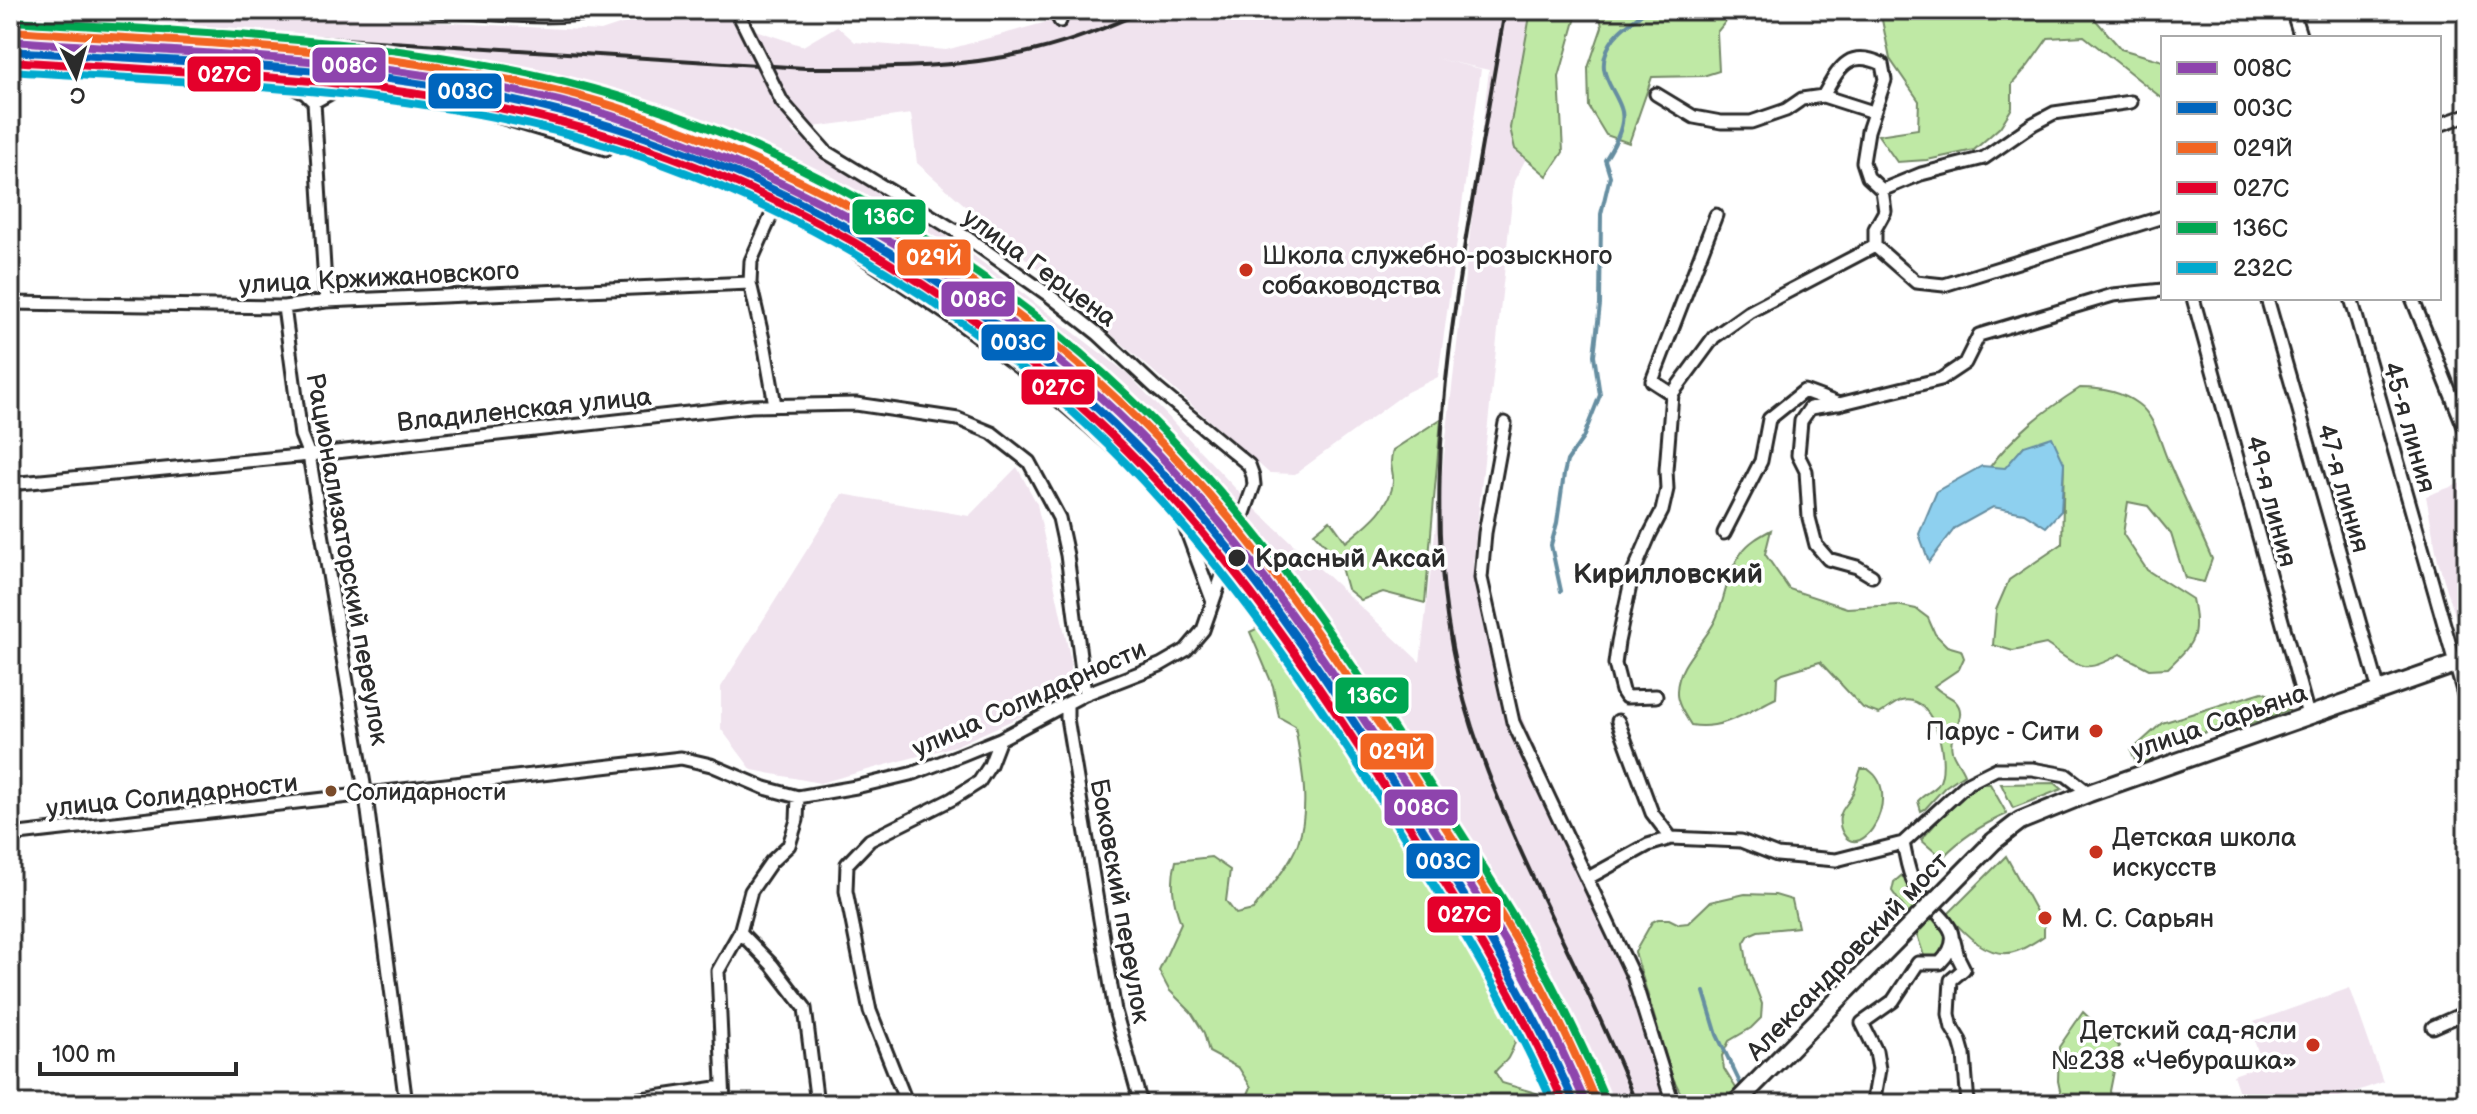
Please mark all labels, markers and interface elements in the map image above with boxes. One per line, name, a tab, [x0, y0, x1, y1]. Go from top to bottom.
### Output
north arrow	[36, 36, 116, 116]
legend	[2161, 36, 2441, 300]
line badge: 008С	[311, 46, 387, 84]
text: 008С	[321, 53, 377, 80]
text: 008С	[2233, 54, 2291, 83]
line badge: 027С	[186, 55, 262, 93]
text: 027С	[197, 62, 251, 89]
line badge: 003С	[427, 72, 503, 110]
text: 003С	[437, 79, 493, 106]
text: С	[69, 80, 86, 109]
text: 003С	[2233, 94, 2292, 123]
text: 029Й	[2233, 134, 2293, 163]
text: 027С	[2233, 174, 2289, 203]
line badge: 136С	[851, 198, 927, 236]
street label: улица Герцена	[956, 202, 1122, 334]
text: 136С	[864, 204, 914, 231]
text: 136С	[2233, 214, 2288, 243]
line badge: 029Й	[896, 238, 972, 277]
place label: Школа служебно-розыскного собаководства	[1262, 241, 1612, 302]
text: 029Й	[906, 243, 962, 272]
text: 232C	[2233, 254, 2293, 283]
street label: улица Кржижановского	[238, 256, 520, 301]
marker: Школа служебно-розыскного собаководства	[1237, 261, 1255, 279]
line badge: 008С	[940, 280, 1016, 318]
text: 008С	[950, 287, 1006, 314]
line badge: 003С	[980, 323, 1056, 362]
text: 003С	[990, 330, 1046, 357]
street label: 45-я линия	[2375, 358, 2442, 496]
line badge: 027С	[1020, 368, 1096, 406]
street label: Рационализаторский переулок	[298, 370, 395, 748]
text: 027С	[1031, 375, 1085, 402]
street label: Владиленская улица	[395, 382, 653, 439]
street label: 47-я линия	[2309, 420, 2376, 556]
street label: 49-я линия	[2238, 432, 2303, 571]
place label: Красный Аксай	[1255, 544, 1446, 575]
marker: Красный Аксай	[1226, 547, 1248, 569]
district label: Кирилловский	[1573, 558, 1763, 591]
street label: улица Солидарности	[908, 634, 1151, 765]
line badge: 136С	[1334, 676, 1410, 715]
street label: улица Сарьяна	[2127, 678, 2312, 767]
text: 136С	[1347, 683, 1397, 710]
place label: Парус - Сити	[1926, 717, 2080, 748]
marker: Парус - Сити	[2087, 722, 2105, 740]
line badge: 029Й	[1359, 732, 1435, 771]
text: 029Й	[1369, 737, 1425, 766]
street label: улица Солидарности	[45, 768, 299, 825]
street label: Боковский переулок	[1083, 776, 1156, 1026]
place label: Солидарности	[346, 778, 506, 807]
marker: Солидарности	[323, 783, 339, 799]
line badge: 008С	[1383, 788, 1459, 827]
text: 008С	[1393, 795, 1449, 822]
place label: Детская школа искусств	[2112, 823, 2296, 884]
line badge: 003С	[1405, 842, 1481, 880]
marker: Детская школа искусств	[2087, 843, 2105, 861]
street label: Александровский мост	[1740, 846, 1956, 1068]
text: 003С	[1415, 849, 1471, 876]
line badge: 027С	[1426, 895, 1502, 934]
text: 027С	[1437, 902, 1491, 929]
place label: М. С. Сарьян	[2061, 904, 2214, 935]
marker: М. С. Сарьян	[2036, 909, 2054, 927]
place label: Детский сад-ясли №238 «Чебурашка»	[2051, 1016, 2297, 1077]
scale bar	[40, 1026, 236, 1076]
marker: Детский сад-ясли №238 «Чебурашка»	[2304, 1036, 2322, 1054]
text: 100 m	[52, 1040, 116, 1069]

